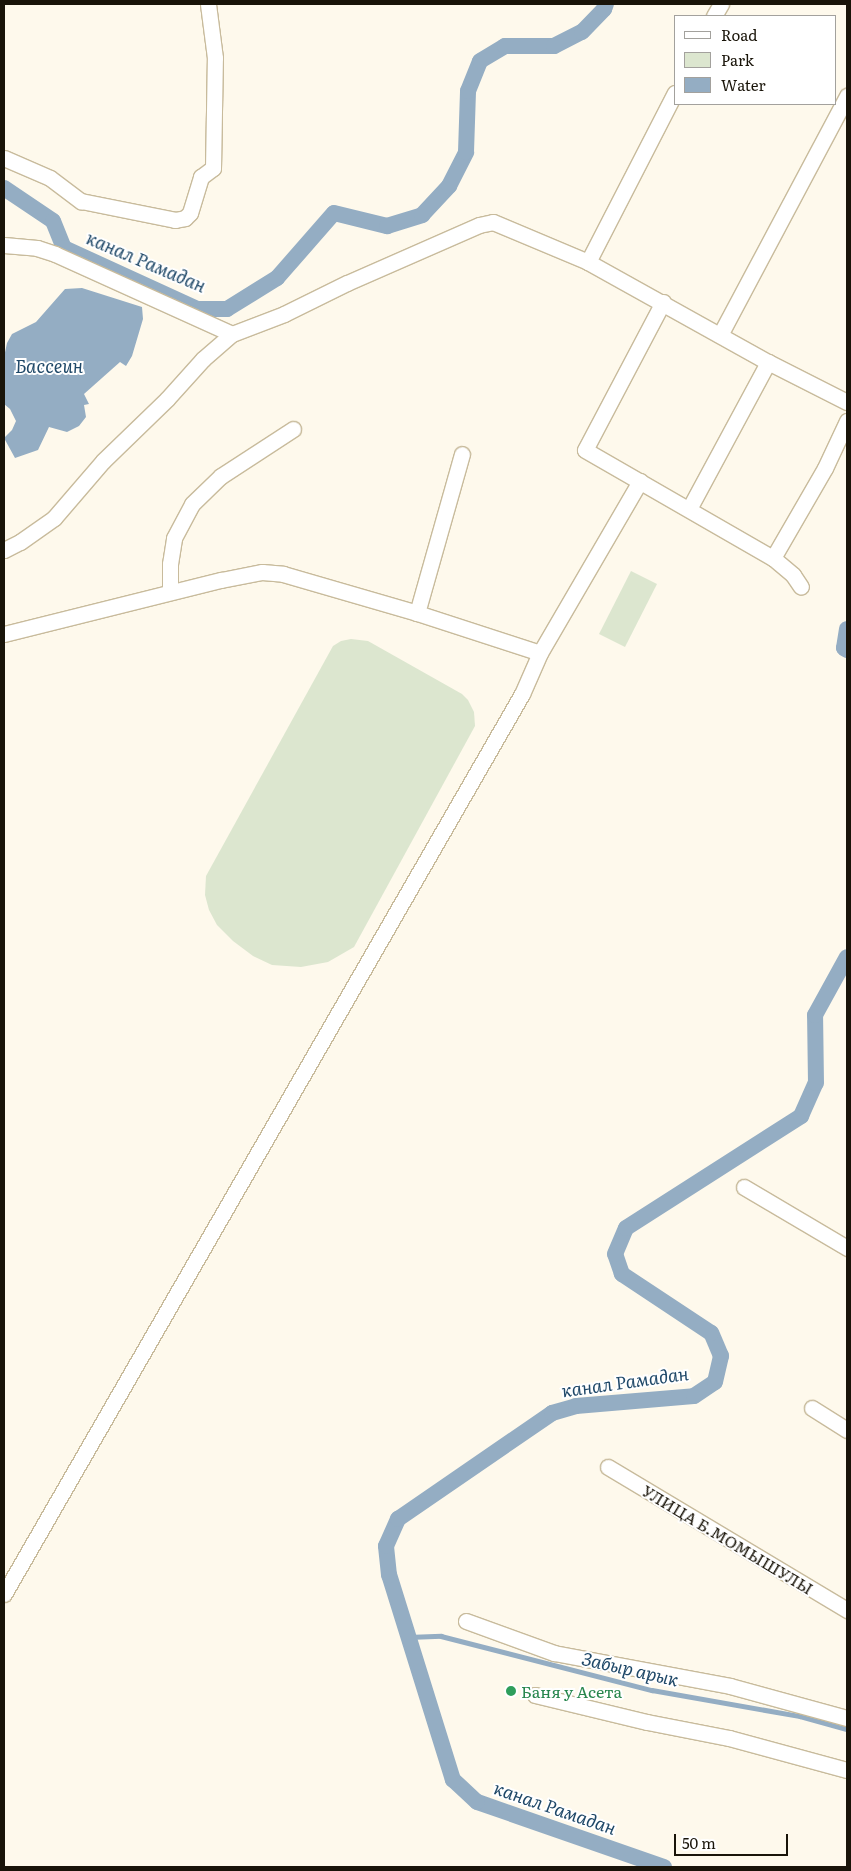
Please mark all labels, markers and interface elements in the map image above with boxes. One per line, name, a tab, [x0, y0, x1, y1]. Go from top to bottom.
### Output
legend	[674, 15, 836, 105]
text: Road	[721, 23, 757, 46]
text: Park	[721, 48, 754, 71]
text: Water	[721, 73, 766, 96]
water label: канал Рамадан	[83, 227, 209, 297]
water label: Бассеин	[15, 355, 83, 377]
water label: канал Рамадан	[560, 1362, 690, 1402]
street label: УЛИЦА Б.МОМЫШУЛЫ	[639, 1480, 817, 1598]
water label: Забыр арык	[579, 1647, 681, 1691]
place label: Баня у Асета	[521, 1681, 622, 1701]
marker: Баня у Асета	[505, 1685, 517, 1697]
water label: канал Рамадан	[491, 1777, 619, 1839]
scale bar	[676, 1824, 790, 1856]
text: 50 m	[682, 1831, 716, 1854]

